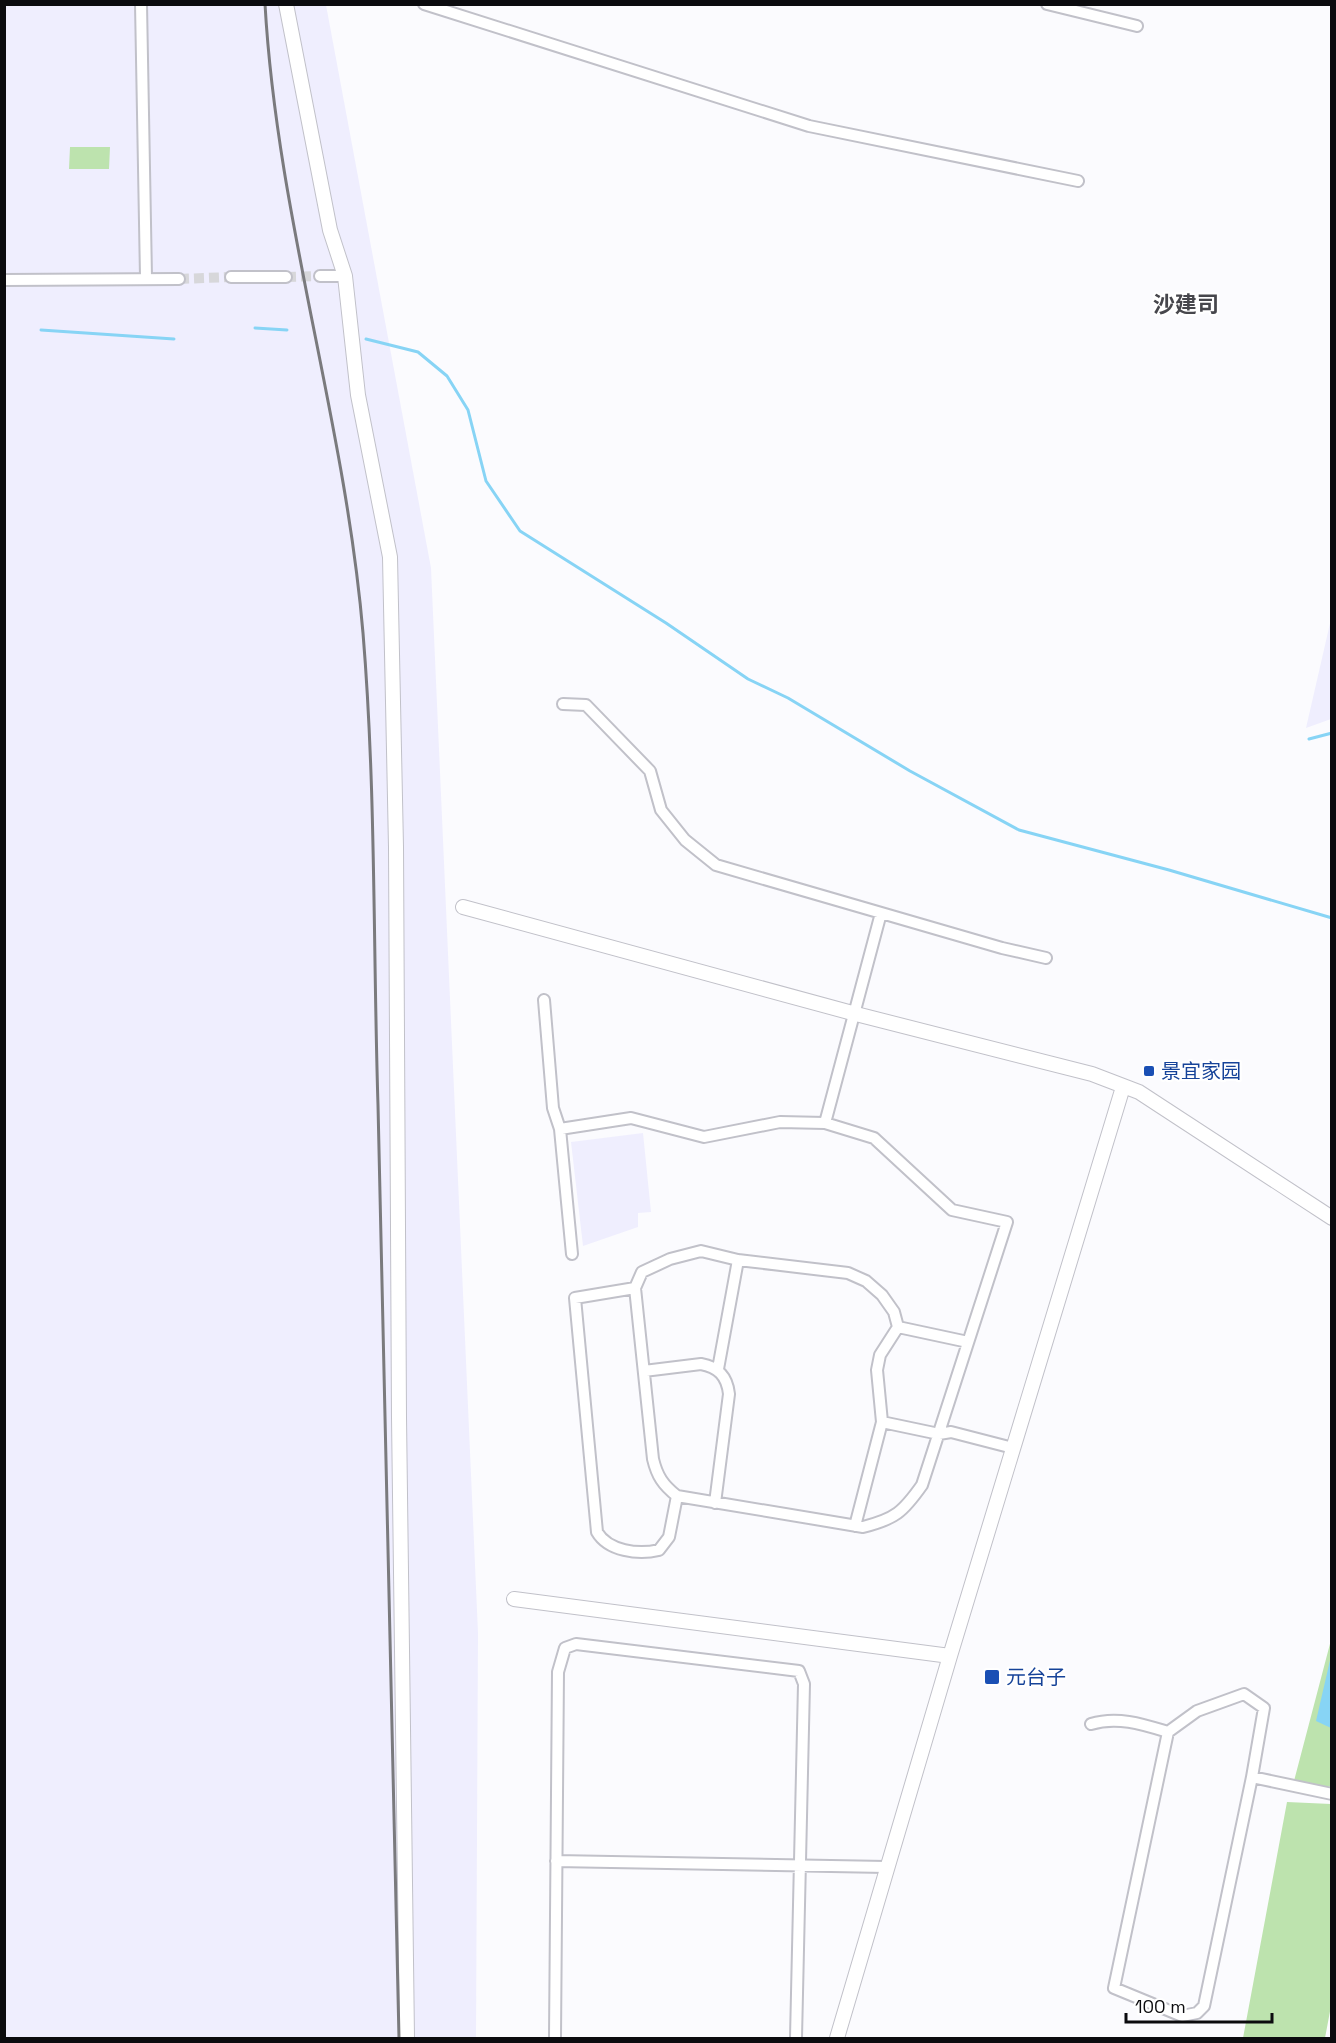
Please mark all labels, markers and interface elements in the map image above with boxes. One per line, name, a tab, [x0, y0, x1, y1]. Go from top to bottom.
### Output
district label: 沙建司	[1153, 290, 1219, 318]
place label: 景宜家园	[1161, 1058, 1241, 1084]
marker: 景宜家园	[1142, 1064, 1156, 1078]
place label: 元台子	[1006, 1664, 1066, 1690]
marker: 元台子	[983, 1668, 1001, 1686]
scale bar	[1126, 1986, 1272, 2024]
text: 100 m	[1135, 1995, 1186, 2018]

